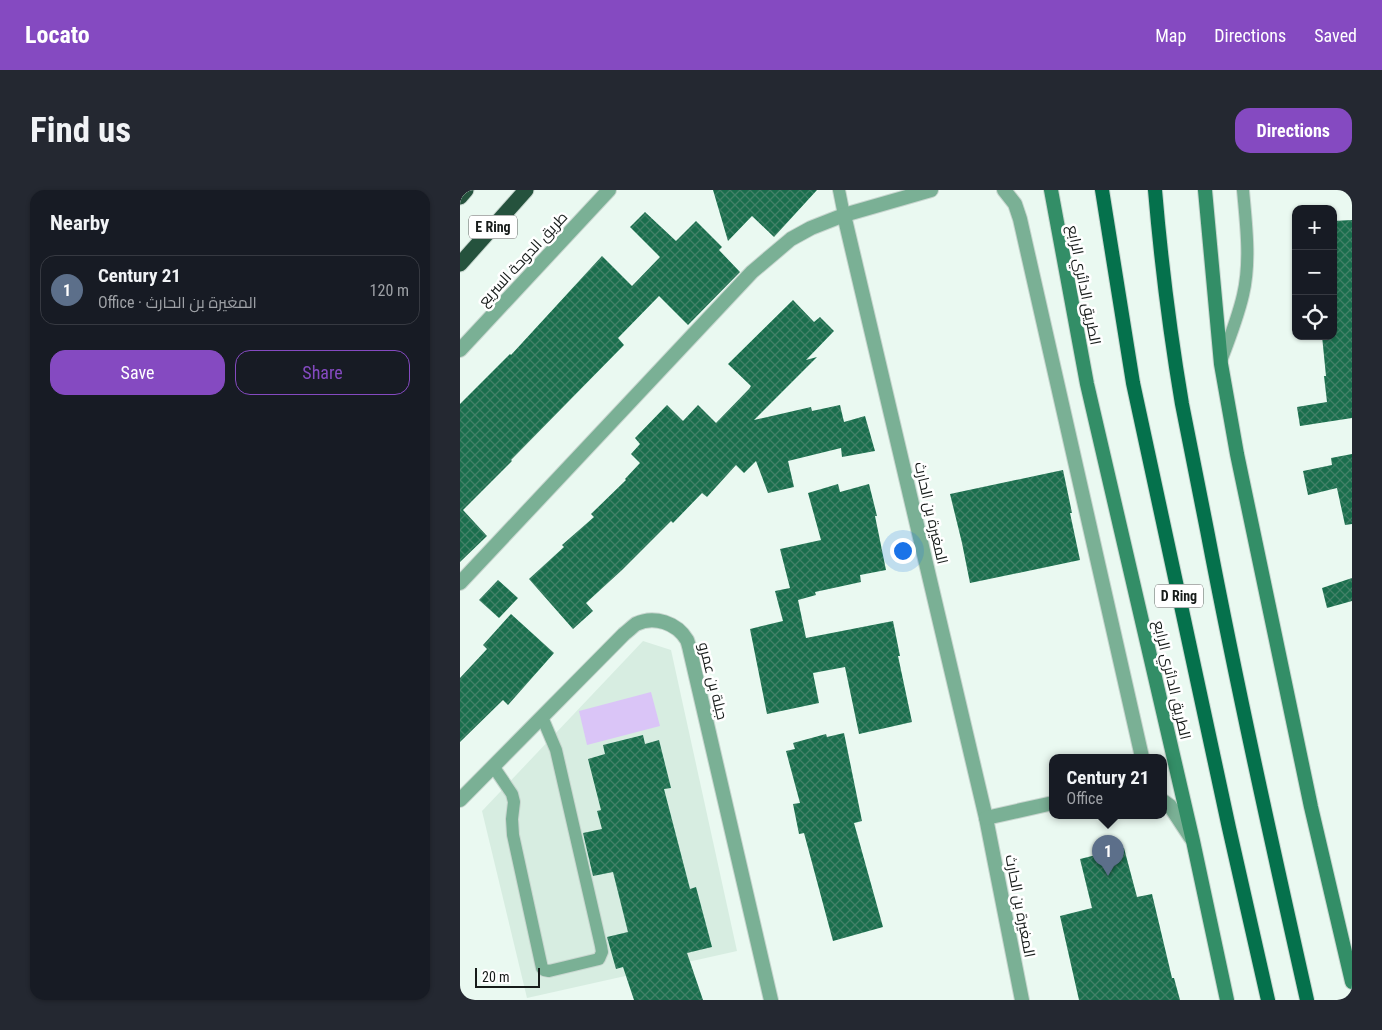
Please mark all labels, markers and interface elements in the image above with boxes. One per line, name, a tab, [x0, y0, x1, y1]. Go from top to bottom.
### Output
text: Locato	[25, 21, 90, 49]
text: Map	[1155, 25, 1186, 46]
text: Directions	[1214, 25, 1286, 46]
text: Saved	[1314, 25, 1357, 46]
button: Directions	[1235, 108, 1352, 153]
text: Find us	[30, 110, 131, 151]
map controls	[1292, 205, 1337, 340]
button: +	[1292, 205, 1337, 250]
street label: طريق الدوحة السريع	[475, 208, 573, 311]
text: Nearby	[50, 211, 109, 235]
road number: E Ring	[469, 216, 517, 238]
street label: الطريق الدائري الرابع	[1061, 224, 1104, 347]
button: −	[1292, 250, 1337, 295]
text: Century 21	[98, 264, 181, 287]
text: 1	[63, 281, 71, 300]
text: 120 m	[370, 281, 409, 300]
text: Office · المغيرة بن الحارث	[98, 293, 257, 312]
button: locate	[1292, 295, 1337, 340]
button: Save	[50, 350, 225, 395]
button: Share	[235, 350, 410, 395]
street label: المغيرة بن الحارث	[910, 460, 952, 566]
your location	[890, 538, 916, 564]
road number: D Ring	[1155, 584, 1203, 608]
street label: الطريق الدائري الرابع	[1147, 619, 1194, 742]
street label: جبلة بن عمرو	[694, 640, 731, 722]
popup	[1049, 754, 1167, 819]
text: Century 21	[1067, 766, 1149, 789]
text: Office	[1067, 789, 1103, 808]
pin: 1	[1092, 835, 1124, 876]
street label: المغيرة بن الحارث	[1000, 853, 1039, 959]
scale bar	[475, 965, 540, 988]
text: 20 m	[482, 969, 510, 985]

